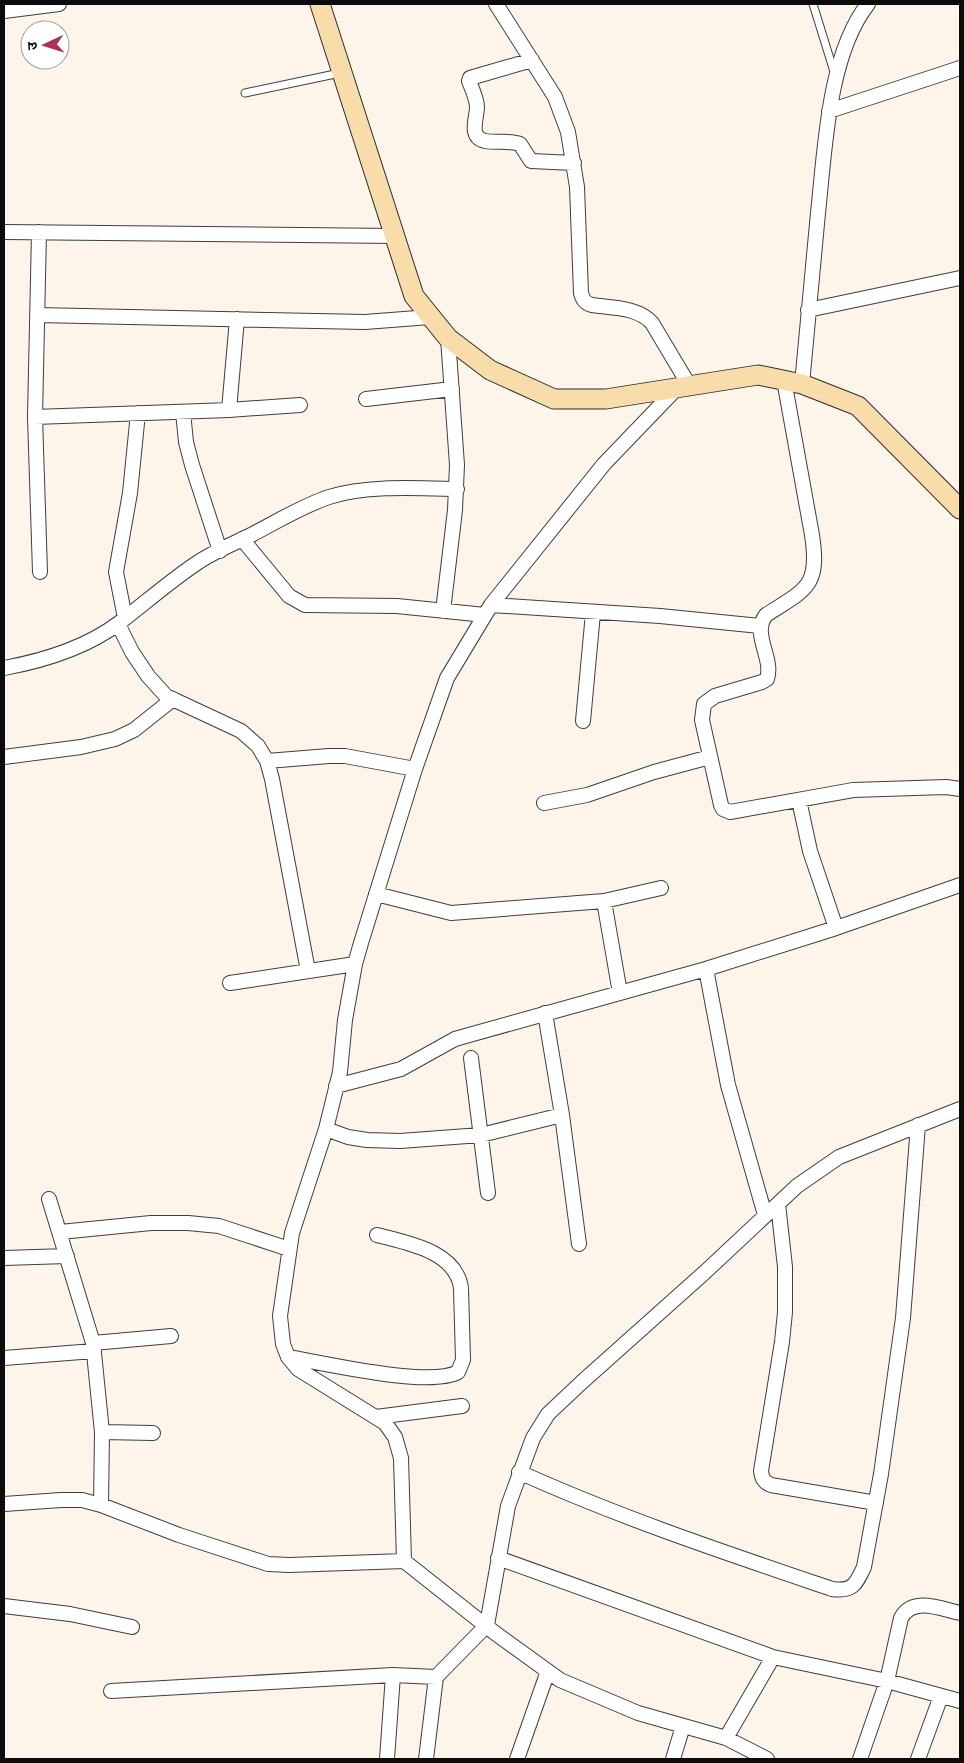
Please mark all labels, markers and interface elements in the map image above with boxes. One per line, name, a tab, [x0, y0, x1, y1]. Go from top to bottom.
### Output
north arrow	[20, 20, 70, 70]
text: उ	[22, 40, 42, 51]

